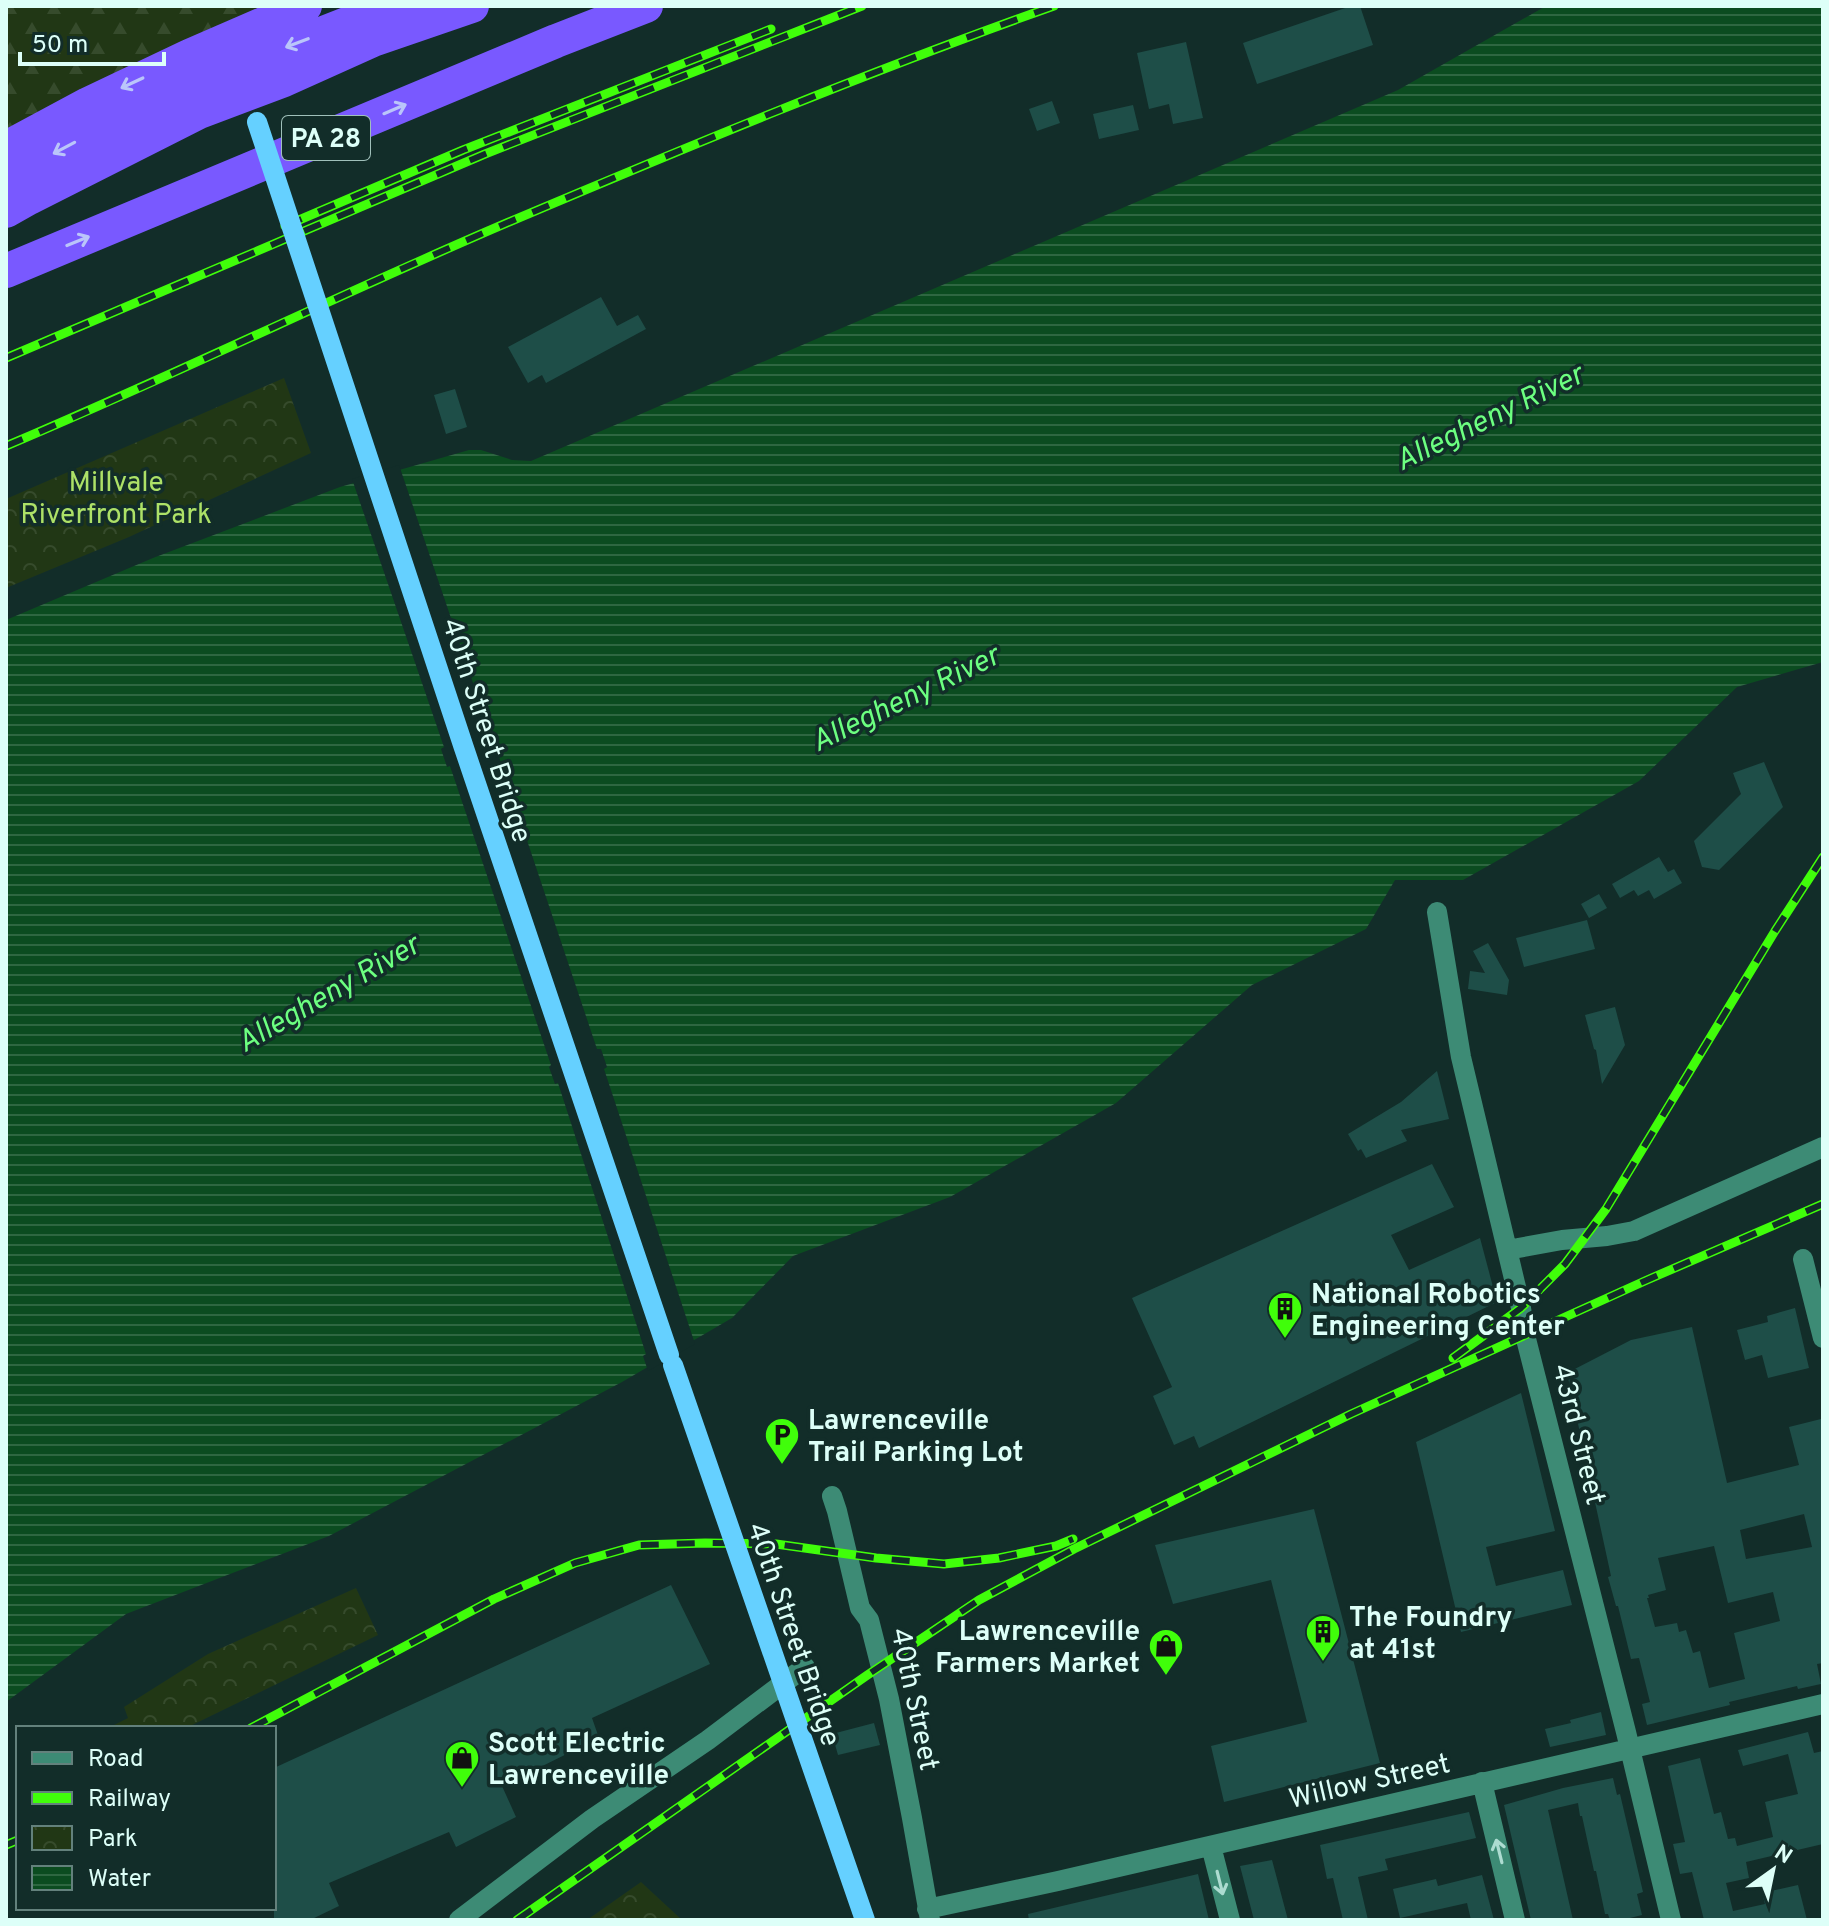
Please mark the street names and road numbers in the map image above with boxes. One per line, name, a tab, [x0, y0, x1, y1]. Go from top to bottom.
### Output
road number: PA 28	[282, 116, 370, 160]
street label: 40th Street Bridge	[432, 614, 538, 848]
street label: 43rd Street	[1542, 1361, 1612, 1509]
street label: 40th Street Bridge	[737, 1518, 847, 1752]
street label: 40th Street	[880, 1625, 946, 1774]
street label: Willow Street	[1286, 1747, 1454, 1819]

